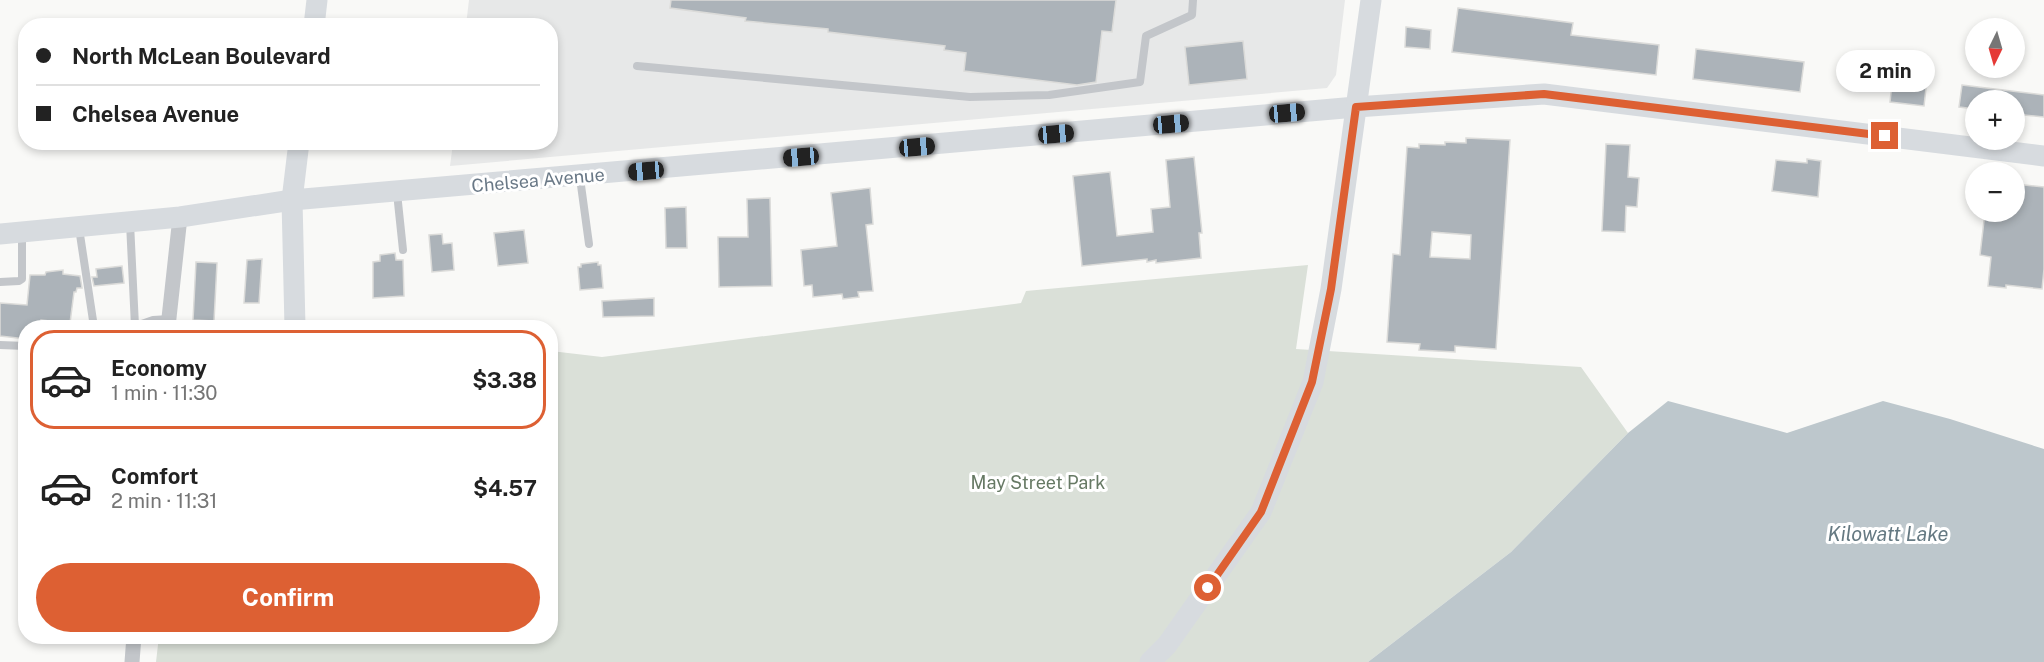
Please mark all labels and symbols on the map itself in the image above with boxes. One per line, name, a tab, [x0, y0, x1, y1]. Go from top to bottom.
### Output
north arrow	[1965, 18, 2025, 78]
callout: 2 min	[1836, 49, 1934, 91]
car	[1268, 102, 1306, 124]
car	[1152, 113, 1190, 135]
route end	[1871, 122, 1898, 149]
car	[1037, 123, 1075, 145]
car	[898, 136, 936, 158]
car	[782, 146, 820, 168]
car	[627, 160, 665, 182]
street label: Chelsea Avenue	[471, 164, 605, 196]
park label: May Street Park	[971, 472, 1105, 493]
water label: Kilowatt Lake	[1828, 522, 1949, 546]
route start	[1194, 574, 1221, 601]

